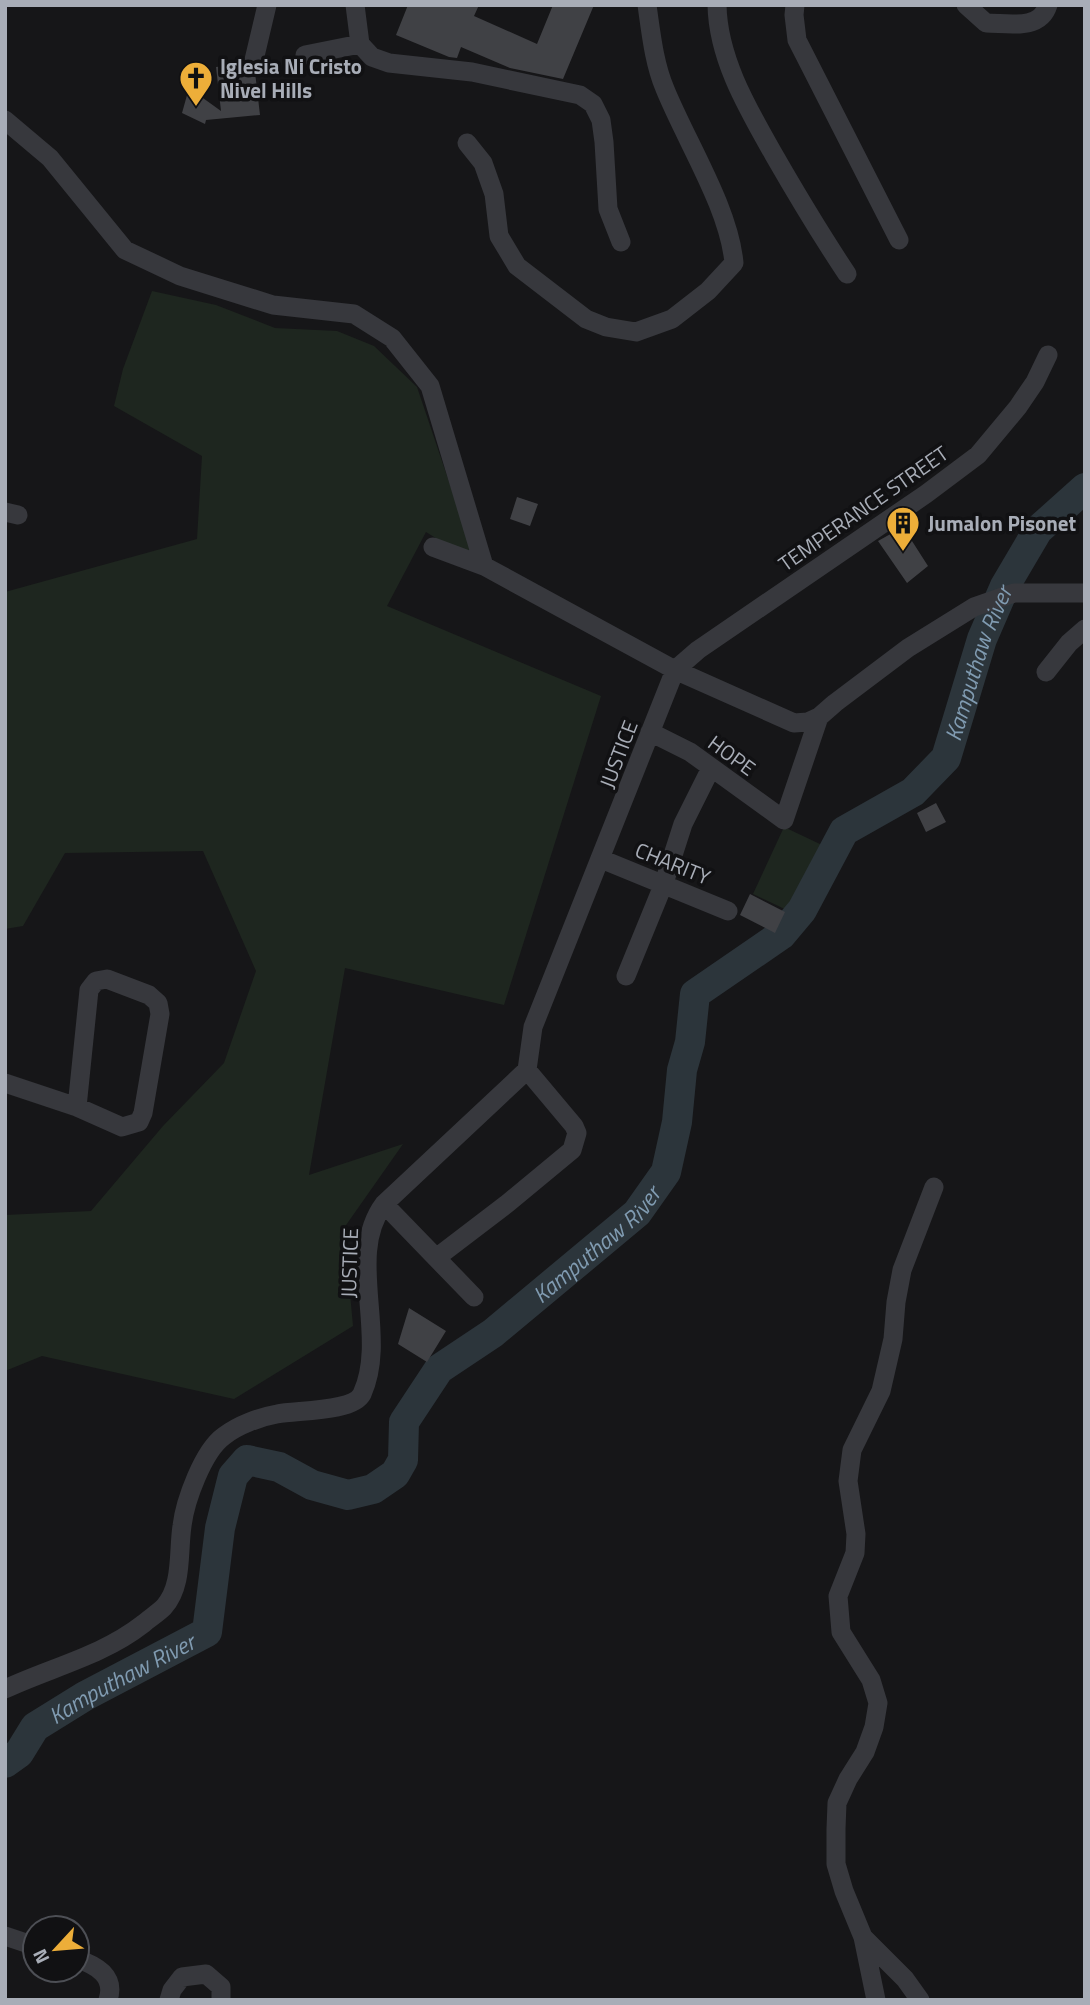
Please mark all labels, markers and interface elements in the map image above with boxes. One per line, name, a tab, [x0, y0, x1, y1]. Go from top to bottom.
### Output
place label: Iglesia Ni Cristo Nivel Hills	[220, 50, 362, 106]
church icon: Iglesia Ni Cristo Nivel Hills	[177, 59, 215, 108]
street label: TEMPERANCE STREET	[771, 437, 955, 579]
building icon: Jumalon Pisonet	[884, 504, 922, 553]
place label: Jumalon Pisonet	[928, 507, 1077, 539]
water label: Kamputhaw River	[935, 578, 1022, 745]
street label: JUSTICE	[590, 715, 646, 793]
street label: HOPE	[702, 727, 762, 783]
street label: CHARITY	[631, 833, 716, 893]
water label: Kamputhaw River	[524, 1176, 670, 1311]
street label: JUSTICE	[332, 1227, 366, 1299]
water label: Kamputhaw River	[41, 1623, 203, 1732]
north arrow	[21, 1914, 91, 1984]
text: N	[24, 1944, 56, 1969]

